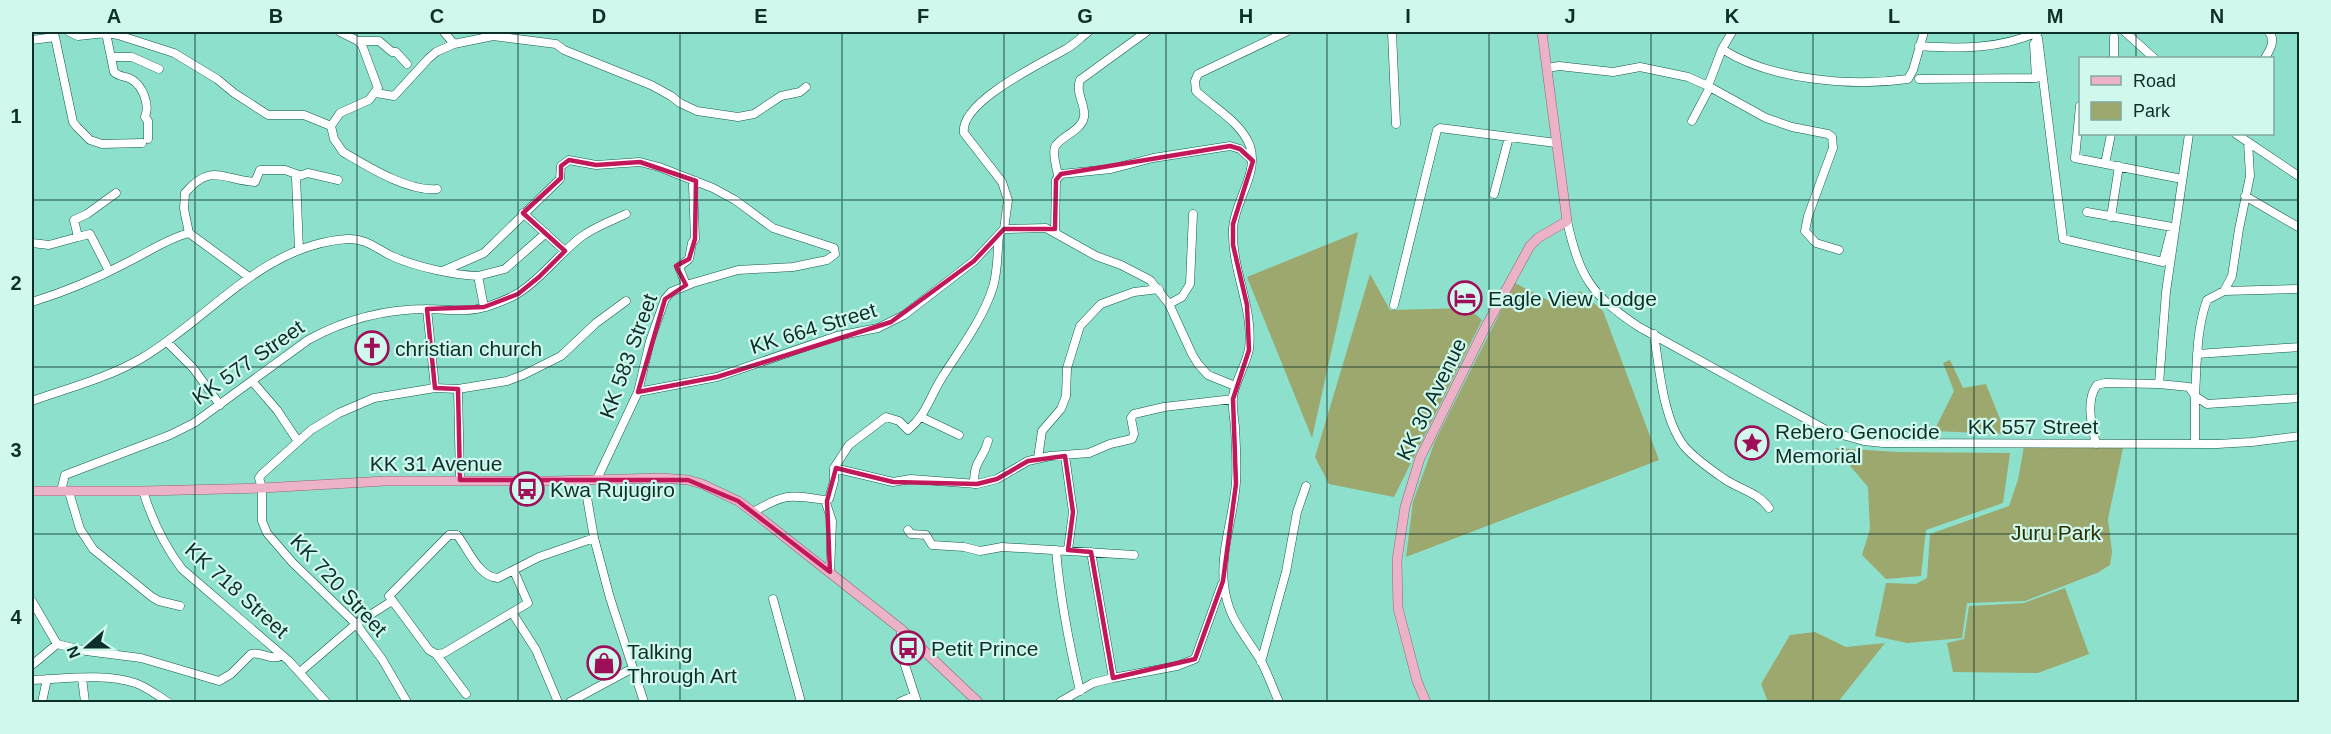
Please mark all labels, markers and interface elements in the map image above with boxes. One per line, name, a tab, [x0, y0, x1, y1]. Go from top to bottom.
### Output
text: A	[107, 5, 121, 27]
text: B	[269, 5, 283, 27]
text: C	[430, 5, 444, 27]
text: D	[592, 5, 606, 27]
text: E	[754, 5, 768, 27]
text: F	[917, 5, 929, 27]
text: G	[1077, 5, 1093, 27]
text: H	[1239, 5, 1253, 27]
text: I	[1405, 5, 1411, 27]
text: J	[1564, 5, 1576, 27]
text: K	[1725, 5, 1740, 27]
text: L	[1888, 5, 1900, 27]
text: M	[2047, 5, 2063, 27]
text: N	[2210, 5, 2224, 27]
legend	[2079, 57, 2274, 135]
text: Road	[2133, 71, 2176, 91]
text: Park	[2133, 101, 2171, 121]
text: 1	[10, 105, 22, 127]
text: 2	[10, 272, 22, 294]
hotel icon: Eagle View Lodge	[1447, 280, 1483, 316]
place label: Eagle View Lodge	[1488, 287, 1657, 310]
street label: KK 583 Street	[595, 290, 661, 421]
street label: KK 664 Street	[747, 298, 879, 358]
street label: KK 577 Street	[188, 315, 308, 409]
church icon: christian church	[354, 330, 390, 366]
street label: KK 30 Avenue	[1392, 334, 1470, 464]
place label: christian church	[395, 337, 542, 360]
street label: KK 557 Street	[1968, 415, 2099, 438]
place label: Rebero Genocide Memorial	[1775, 420, 1940, 467]
place icon: Rebero Genocide Memorial	[1734, 425, 1770, 461]
text: 3	[10, 439, 22, 461]
street label: KK 31 Avenue	[370, 452, 502, 475]
bus stop icon: Kwa Rujugiro	[509, 471, 545, 507]
place label: Kwa Rujugiro	[550, 478, 675, 501]
park label: Juru Park	[2011, 521, 2101, 544]
street label: KK 720 Street	[286, 529, 392, 641]
street label: KK 718 Street	[181, 538, 293, 642]
text: 4	[10, 606, 22, 628]
north arrow	[57, 617, 117, 677]
bus stop icon: Petit Prince	[890, 630, 926, 666]
place label: Petit Prince	[931, 637, 1038, 660]
place label: Talking Through Art	[627, 640, 737, 687]
text: N	[63, 644, 83, 661]
shop icon: Talking Through Art	[586, 645, 622, 681]

